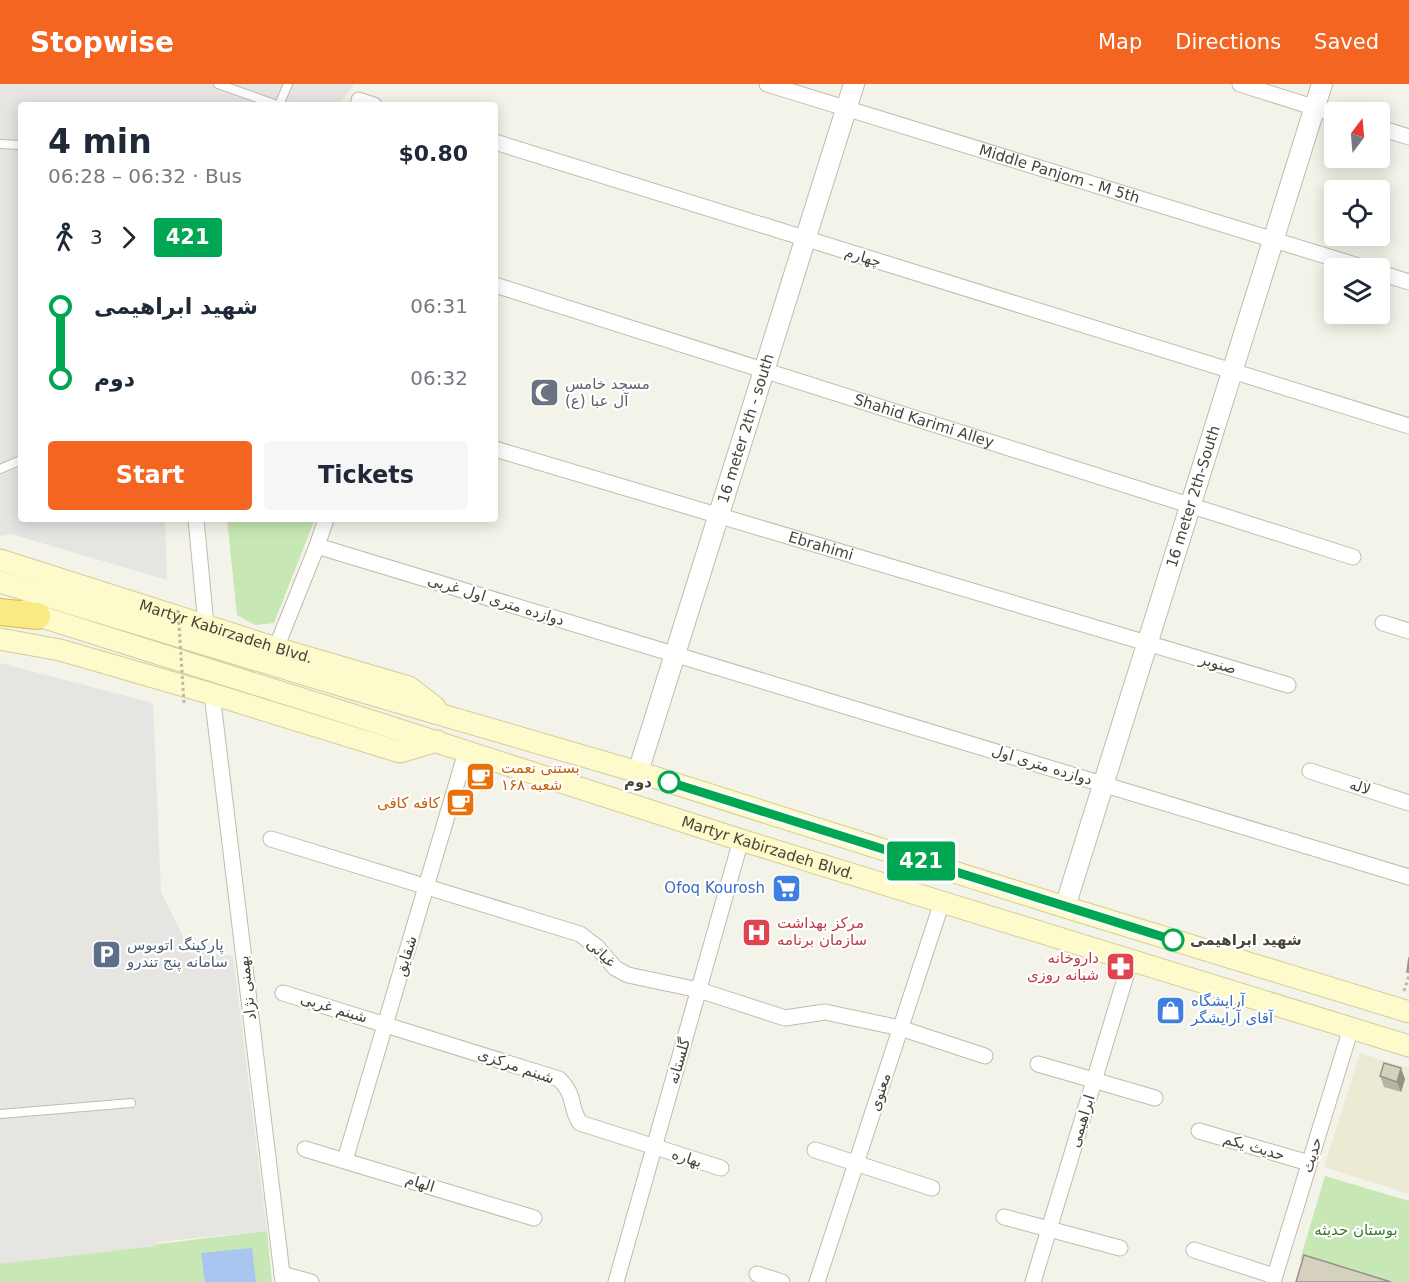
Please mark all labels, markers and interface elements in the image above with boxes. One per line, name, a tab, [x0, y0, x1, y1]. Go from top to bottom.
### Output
text: Stopwise	[30, 26, 174, 59]
text: Map	[1098, 30, 1142, 54]
text: Directions	[1175, 30, 1281, 54]
text: Saved	[1314, 30, 1379, 54]
north arrow	[1324, 102, 1390, 168]
map controls	[1324, 102, 1390, 324]
text: 4 min	[48, 122, 152, 161]
text: $0.80	[398, 141, 468, 166]
street label: Middle Panjom - M 5th	[977, 141, 1142, 207]
text: 06:28 – 06:32 · Bus	[48, 164, 242, 188]
button: locate	[1324, 180, 1390, 246]
icon: walk	[48, 221, 81, 254]
icon: forward	[112, 221, 145, 254]
text: 3	[90, 225, 103, 249]
text: 421	[166, 225, 210, 249]
street label: چهارم	[843, 243, 883, 271]
button: layers	[1324, 258, 1390, 324]
text: شهید ابراهیمی	[94, 294, 258, 319]
text: 06:31	[410, 294, 468, 318]
street label: 16 meter 2th - south	[714, 352, 778, 505]
text: دوم	[94, 366, 135, 391]
text: 06:32	[410, 366, 468, 390]
place label: مسجد خامس آل عبا (ع)	[565, 375, 650, 410]
mosque icon: مسجد خامس آل عبا (ع)	[528, 377, 560, 409]
street label: Shahid Karimi Alley	[852, 390, 996, 452]
street label: 16 meter 2th-South	[1163, 423, 1224, 570]
button: Start	[48, 441, 252, 510]
button: Tickets	[264, 441, 468, 510]
street label: Ebrahimi	[786, 528, 855, 564]
street label: دوازده متری اول غربی	[426, 571, 566, 629]
street label: Martyr Kabirzadeh Blvd.	[137, 596, 315, 667]
street label: صنوبر	[1196, 650, 1239, 678]
street label: دوازده متری اول	[989, 741, 1095, 789]
place label: بستنی نعمت شعبه ۱۶۸	[501, 759, 580, 794]
cafe icon: بستنی نعمت شعبه ۱۶۸	[464, 761, 496, 793]
marker: دوم	[658, 771, 680, 793]
place label: دوم	[624, 773, 652, 791]
street label: لاله	[1347, 775, 1373, 799]
cafe icon: کافه کافی	[445, 787, 477, 819]
place label: کافه کافی	[377, 794, 441, 812]
street label: Martyr Kabirzadeh Blvd.	[679, 812, 857, 884]
line badge: 421	[886, 842, 956, 880]
text: 421	[899, 849, 943, 873]
supermarket icon: Ofoq Kourosh	[770, 872, 802, 904]
place label: Ofoq Kourosh	[664, 879, 765, 897]
place label: مرکز بهداشت سازمان برنامه	[777, 914, 867, 949]
hospital icon: مرکز بهداشت سازمان برنامه	[740, 916, 772, 948]
marker: شهید ابراهیمی	[1162, 929, 1184, 951]
place label: شهید ابراهیمی	[1190, 931, 1302, 949]
street label: شقایق	[391, 934, 421, 978]
street label: غیاثی	[583, 935, 619, 971]
place label: پارکینگ اتوبوس سامانه پنج تندرو	[126, 936, 228, 972]
parking icon: پارکینگ اتوبوس سامانه پنج تندرو	[90, 938, 122, 970]
place label: داروخانه شبانه روزی	[1027, 949, 1099, 984]
pharmacy icon: داروخانه شبانه روزی	[1104, 951, 1136, 983]
street label: بهمنی نژاد	[234, 955, 260, 1021]
street label: شبنم غربی	[298, 989, 370, 1027]
place label: آرایشگاه آقای آرایشگر	[1190, 992, 1274, 1027]
shop icon: آرایشگاه آقای آرایشگر	[1154, 994, 1186, 1026]
street label: گلستانه	[664, 1035, 694, 1086]
street label: شبنم مرکزی	[475, 1044, 557, 1088]
street label: معنوی	[865, 1071, 895, 1113]
street label: ابراهیمی	[1065, 1092, 1099, 1150]
street label: حدیث یکم	[1221, 1130, 1287, 1164]
street label: حدیث	[1298, 1135, 1326, 1175]
street label: بهاره	[670, 1145, 704, 1171]
street label: الهام	[403, 1170, 437, 1196]
park label: بوستان حدیثه	[1314, 1221, 1398, 1239]

